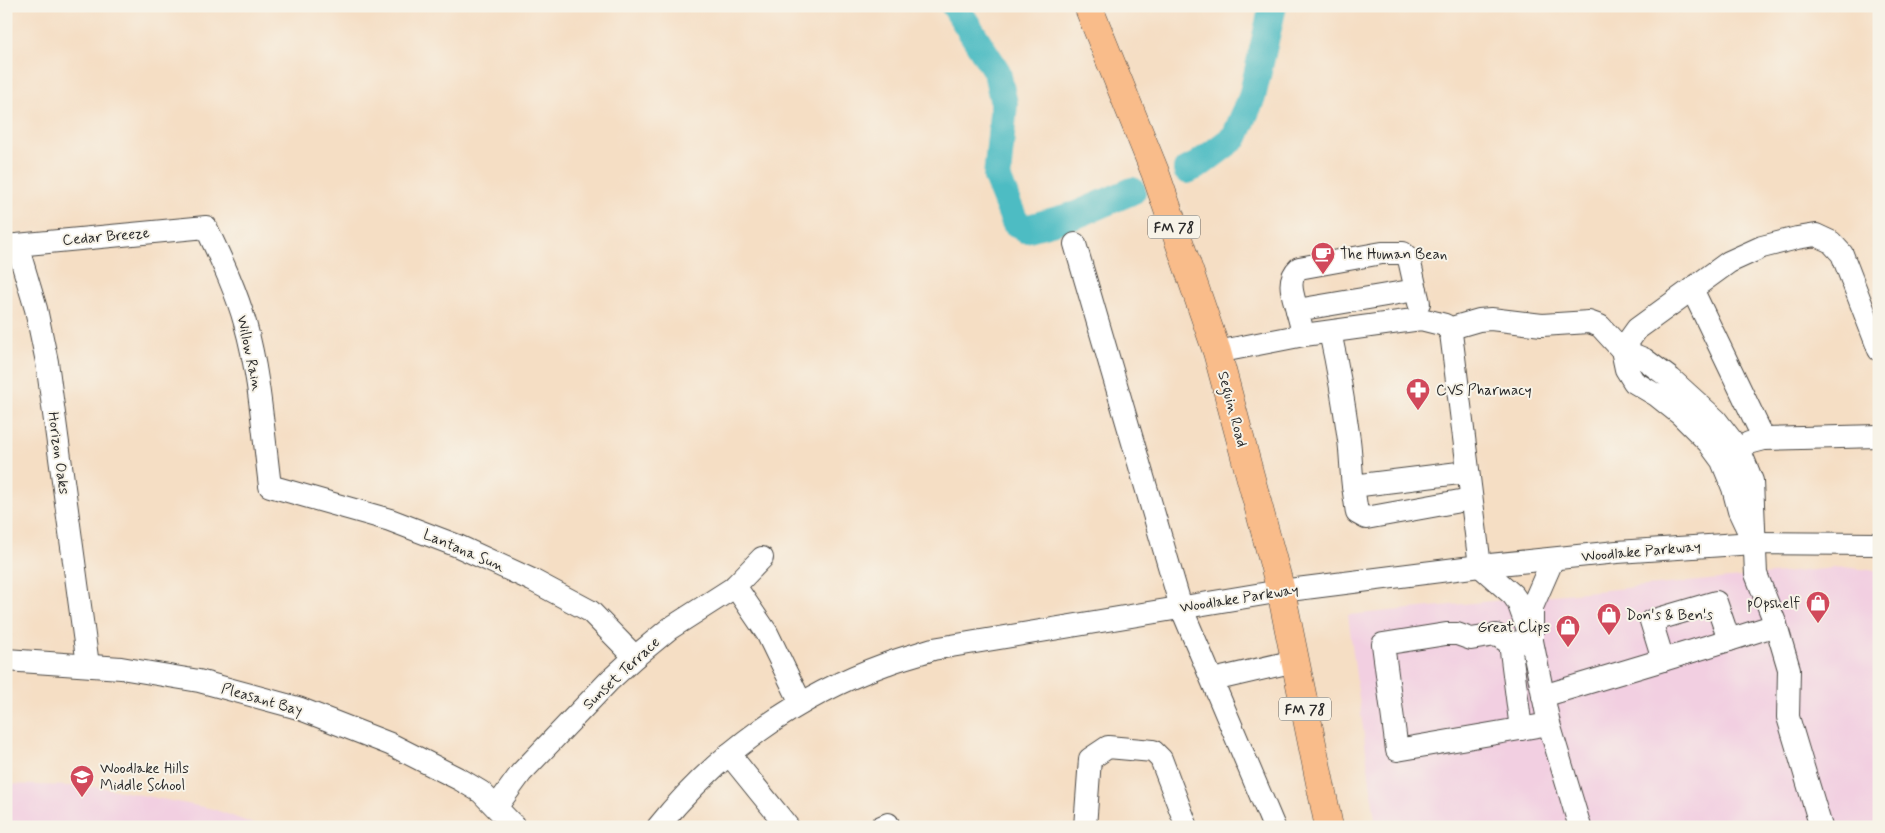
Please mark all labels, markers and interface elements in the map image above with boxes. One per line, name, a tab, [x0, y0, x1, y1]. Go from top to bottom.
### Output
road number: FM 78	[1148, 216, 1200, 238]
street label: Cedar Breeze	[62, 223, 151, 251]
cafe icon: The Human Bean	[1310, 241, 1336, 275]
place label: The Human Bean	[1340, 245, 1447, 265]
street label: Willow Rain	[231, 314, 267, 393]
street label: Seguin Road	[1211, 369, 1252, 450]
pharmacy icon: CVS Pharmacy	[1405, 377, 1431, 411]
place label: CVS Pharmacy	[1436, 381, 1532, 401]
street label: Horizon Oaks	[42, 411, 74, 496]
street label: Lantana Sun	[420, 525, 507, 577]
street label: Woodlake Parkway	[1580, 537, 1702, 567]
street label: Woodlake Parkway	[1178, 580, 1300, 618]
shop icon: pOpshelf	[1805, 590, 1831, 624]
place label: pOpshelf	[1747, 594, 1800, 614]
shop icon: Don's & Ben's	[1596, 602, 1622, 636]
place label: Don's & Ben's	[1626, 606, 1713, 626]
shop icon: Great Clips	[1555, 614, 1581, 648]
place label: Great Clips	[1477, 618, 1550, 638]
street label: Sunset Terrace	[579, 633, 665, 715]
street label: Pleasant Bay	[219, 679, 305, 721]
road number: FM 78	[1279, 698, 1331, 721]
place label: Woodlake Hills Middle School	[100, 759, 189, 796]
school or university icon: Woodlake Hills Middle School	[69, 764, 95, 798]

